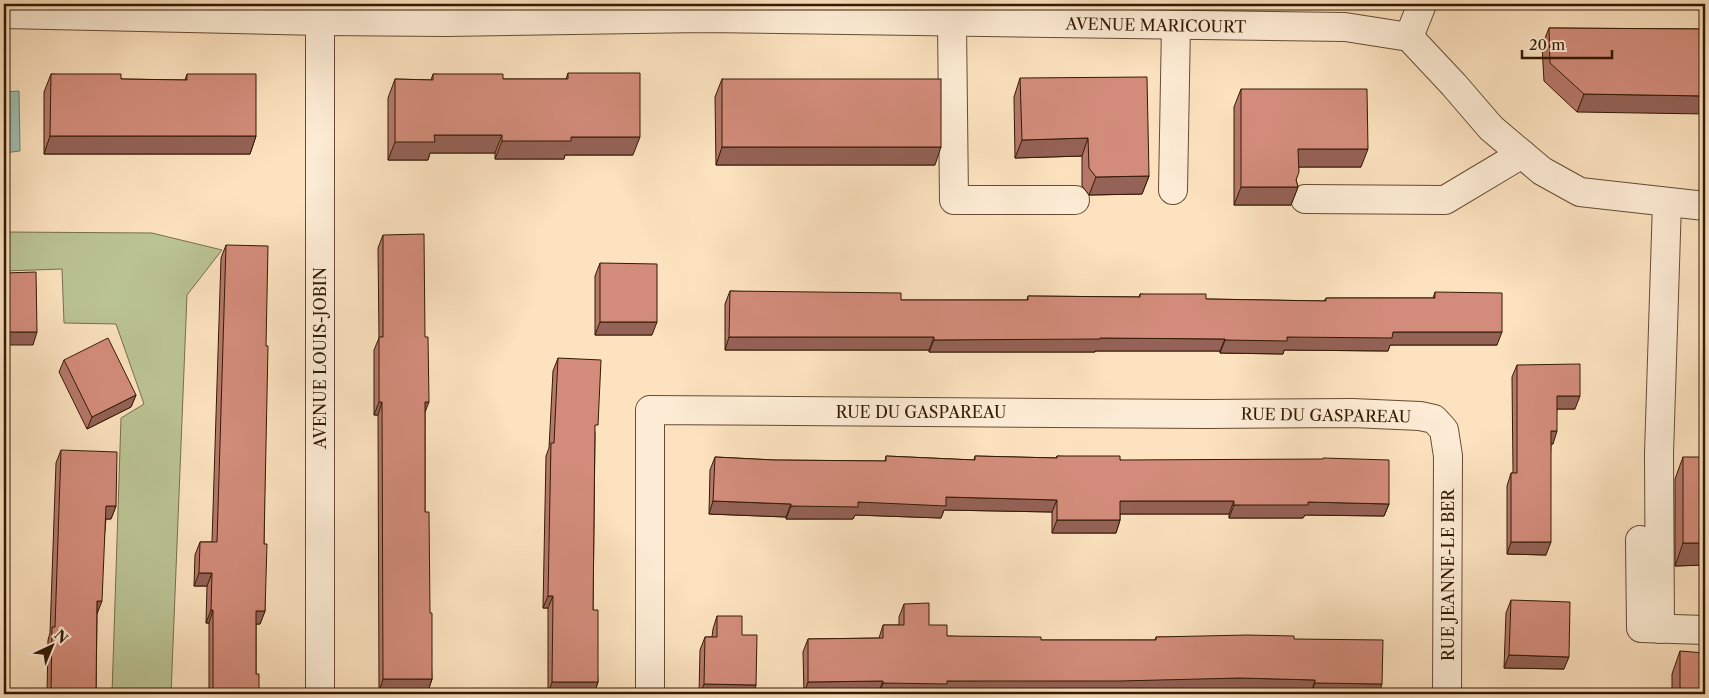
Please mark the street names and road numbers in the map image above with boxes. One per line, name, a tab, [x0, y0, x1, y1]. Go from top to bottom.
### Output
street label: AVENUE MARICOURT	[1064, 13, 1247, 37]
street label: AVENUE LOUIS-JOBIN	[310, 267, 330, 450]
street label: RUE DU GASPAREAU	[836, 402, 1006, 422]
street label: RUE DU GASPAREAU	[1241, 404, 1411, 426]
street label: RUE JEANNE-LE BER	[1438, 488, 1458, 661]

